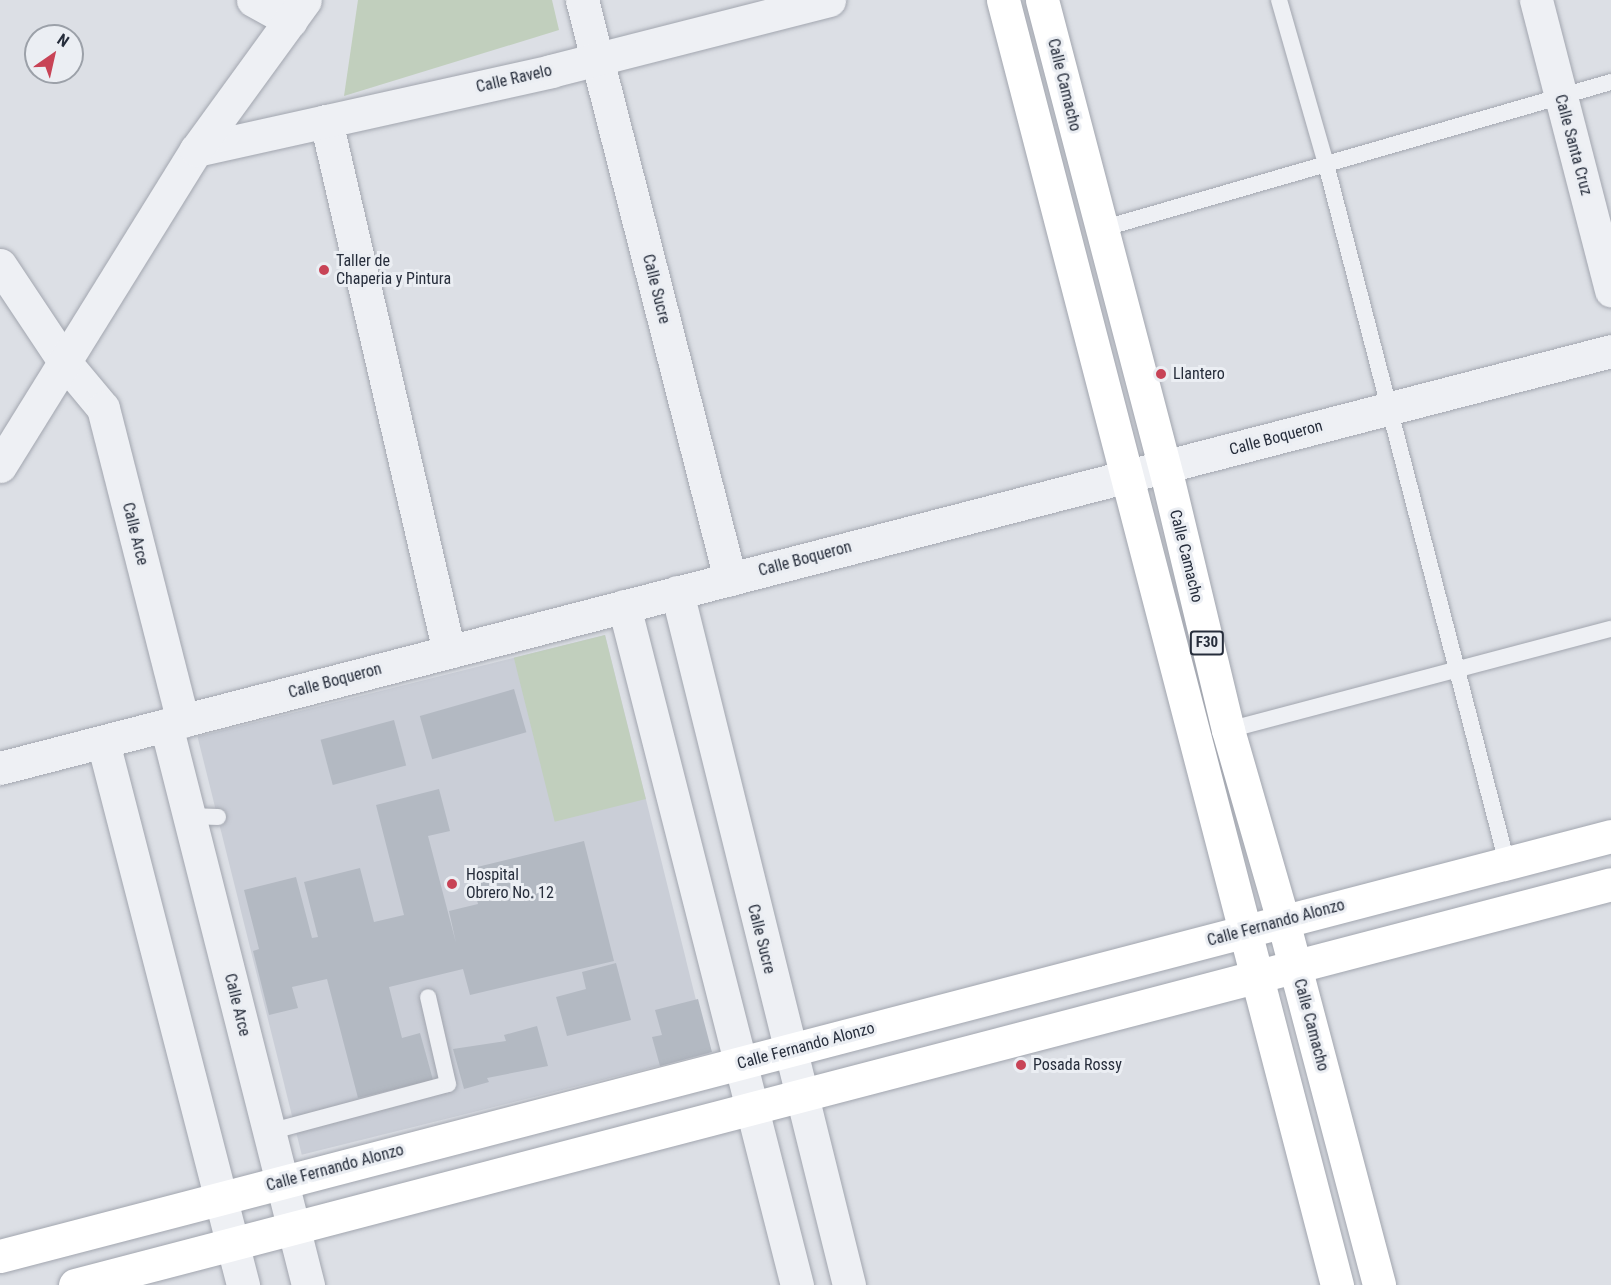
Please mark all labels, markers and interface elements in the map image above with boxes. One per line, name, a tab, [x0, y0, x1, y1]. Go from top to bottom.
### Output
north arrow	[24, 24, 84, 84]
text: N	[54, 30, 73, 51]
street label: Calle Camacho	[1043, 37, 1085, 133]
street label: Calle Ravelo	[474, 61, 554, 97]
street label: Calle Santa Cruz	[1550, 92, 1596, 198]
place label: Taller de Chaperia y Pintura	[336, 251, 451, 289]
street label: Calle Sucre	[638, 252, 674, 326]
marker: Taller de Chaperia y Pintura	[317, 263, 331, 277]
place label: Llantero	[1173, 364, 1225, 384]
marker: Llantero	[1154, 367, 1168, 381]
street label: Calle Boqueron	[1227, 416, 1325, 460]
street label: Calle Arce	[118, 501, 152, 567]
street label: Calle Camacho	[1165, 508, 1207, 604]
street label: Calle Boqueron	[756, 537, 854, 581]
road number: F30	[1189, 631, 1225, 655]
street label: Calle Boqueron	[286, 659, 384, 703]
place label: Hospital Obrero No. 12	[466, 865, 554, 903]
marker: Hospital Obrero No. 12	[443, 875, 461, 893]
street label: Calle Fernando Alonzo	[1205, 895, 1347, 951]
street label: Calle Sucre	[743, 902, 779, 976]
street label: Calle Arce	[220, 972, 254, 1038]
street label: Calle Camacho	[1289, 977, 1333, 1073]
street label: Calle Fernando Alonzo	[735, 1018, 877, 1074]
place label: Posada Rossy	[1033, 1055, 1122, 1075]
marker: Posada Rossy	[1014, 1058, 1028, 1072]
street label: Calle Fernando Alonzo	[264, 1140, 406, 1196]

